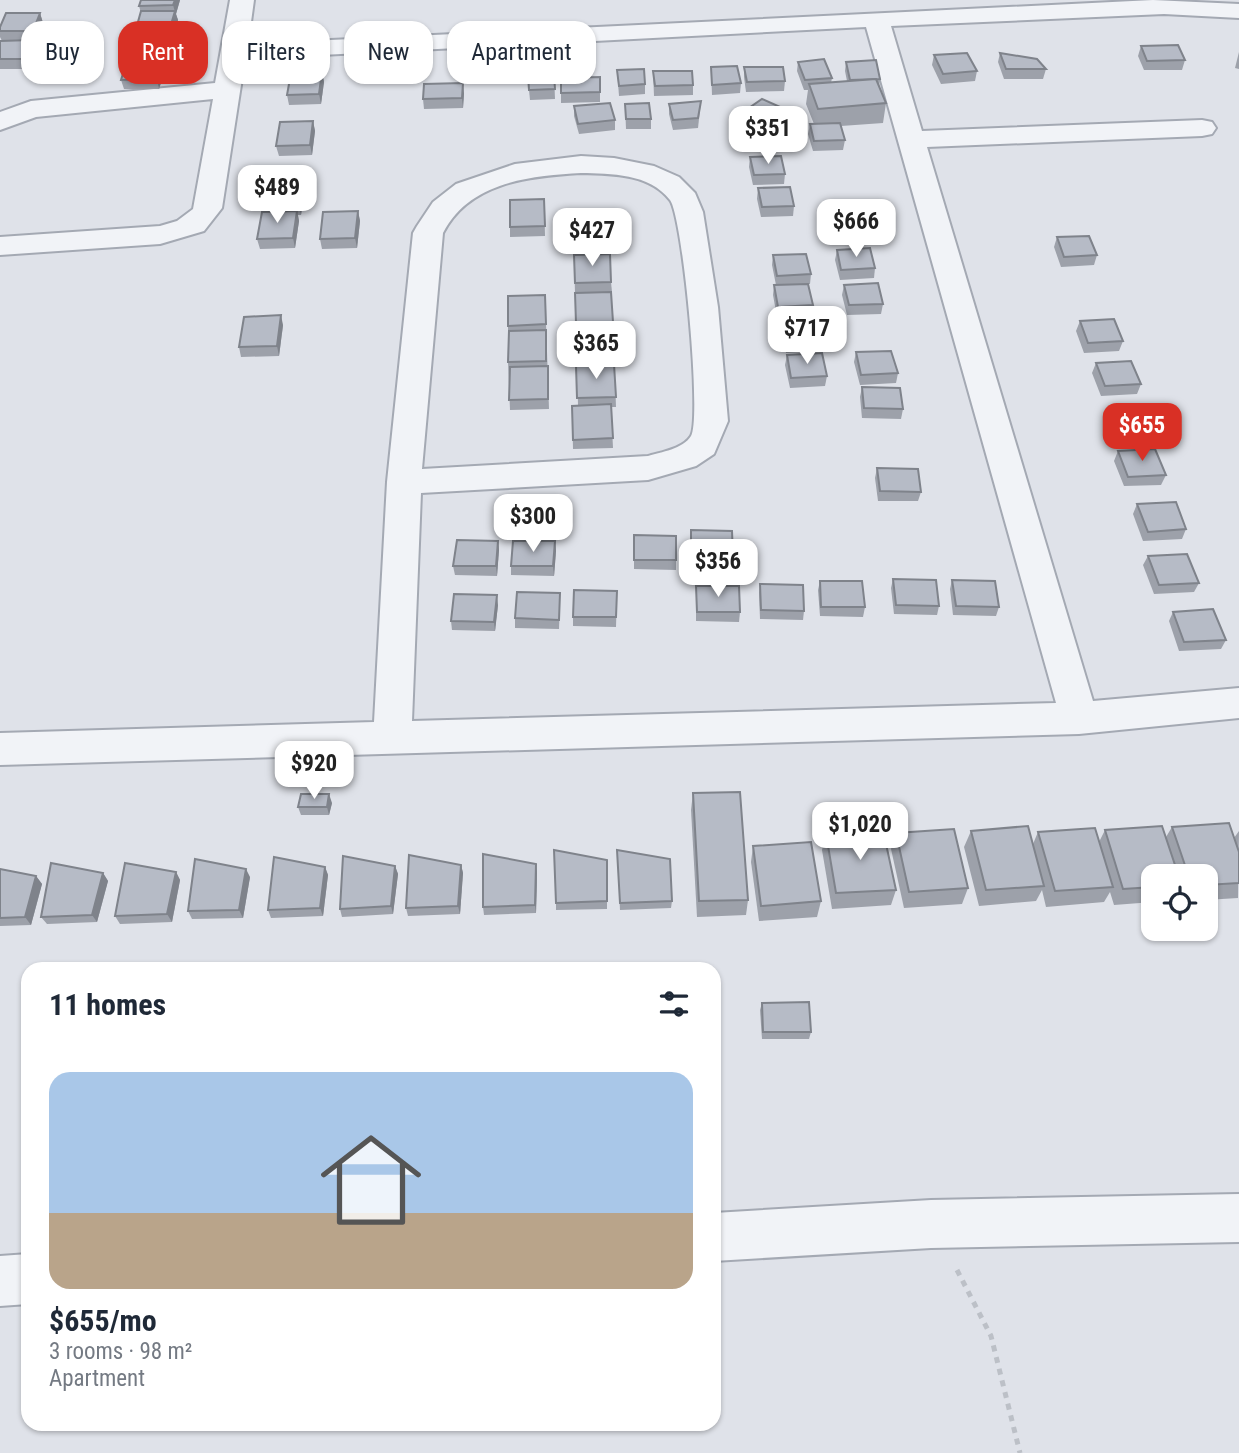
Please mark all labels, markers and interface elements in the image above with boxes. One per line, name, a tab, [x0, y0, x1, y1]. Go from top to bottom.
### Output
chip: Buy	[21, 21, 104, 84]
chip: Rent	[118, 21, 208, 84]
chip: Filters	[222, 21, 330, 84]
chip: New	[344, 21, 433, 84]
chip: Apartment	[447, 21, 596, 84]
pin: $351	[727, 106, 809, 166]
text: $351	[745, 115, 791, 142]
pin: $489	[236, 166, 318, 225]
text: $489	[254, 174, 300, 201]
pin: $666	[815, 200, 897, 259]
pin: $427	[551, 208, 633, 268]
text: $666	[833, 208, 879, 235]
text: $427	[569, 217, 615, 244]
pin: $717	[766, 306, 848, 366]
text: $717	[784, 315, 830, 342]
pin: $365	[555, 322, 637, 381]
text: $365	[573, 330, 619, 357]
pin: $655	[1101, 404, 1183, 463]
text: $655	[1119, 412, 1165, 439]
pin: $300	[492, 494, 574, 554]
text: $300	[510, 503, 556, 530]
pin: $356	[677, 540, 759, 599]
text: $356	[695, 548, 741, 575]
pin: $920	[273, 742, 355, 801]
text: $920	[291, 750, 337, 777]
pin: $1,020	[803, 802, 917, 862]
text: $1,020	[828, 811, 892, 838]
map controls	[1141, 864, 1218, 941]
button: locate	[1141, 864, 1218, 941]
icon: filters	[655, 985, 693, 1023]
text: 11 homes	[49, 987, 166, 1022]
icon: home	[308, 1117, 434, 1243]
text: $655/mo	[49, 1303, 157, 1338]
text: 3 rooms · 98 m²	[49, 1338, 192, 1365]
text: Apartment	[49, 1365, 145, 1392]

